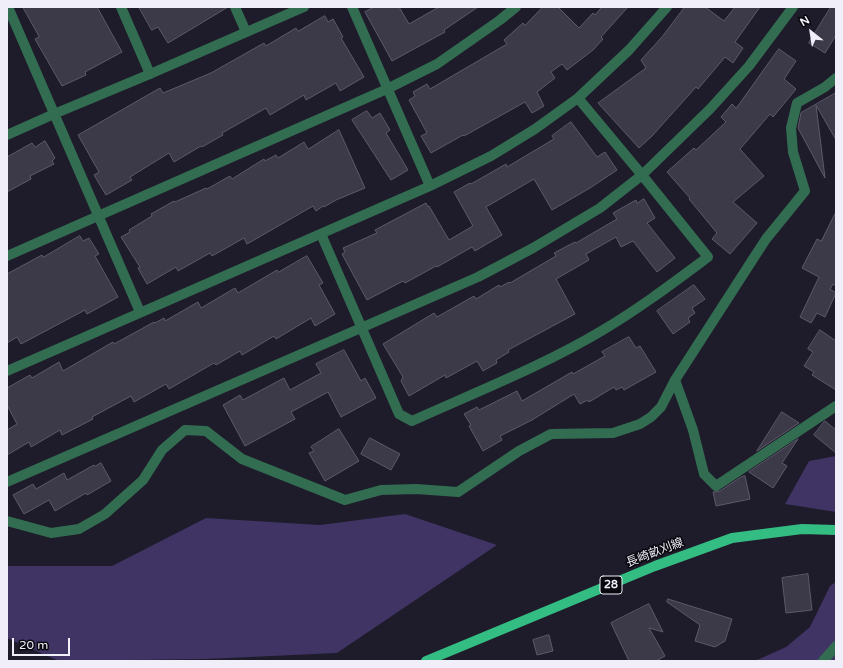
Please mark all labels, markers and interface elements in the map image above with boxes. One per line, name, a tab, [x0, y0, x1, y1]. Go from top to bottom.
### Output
north arrow	[791, 12, 831, 52]
text: N	[798, 13, 812, 29]
street label: 長崎畝刈線	[624, 536, 686, 570]
road number: 28	[600, 576, 622, 594]
scale bar	[14, 630, 72, 656]
text: 20 m	[19, 638, 48, 652]

